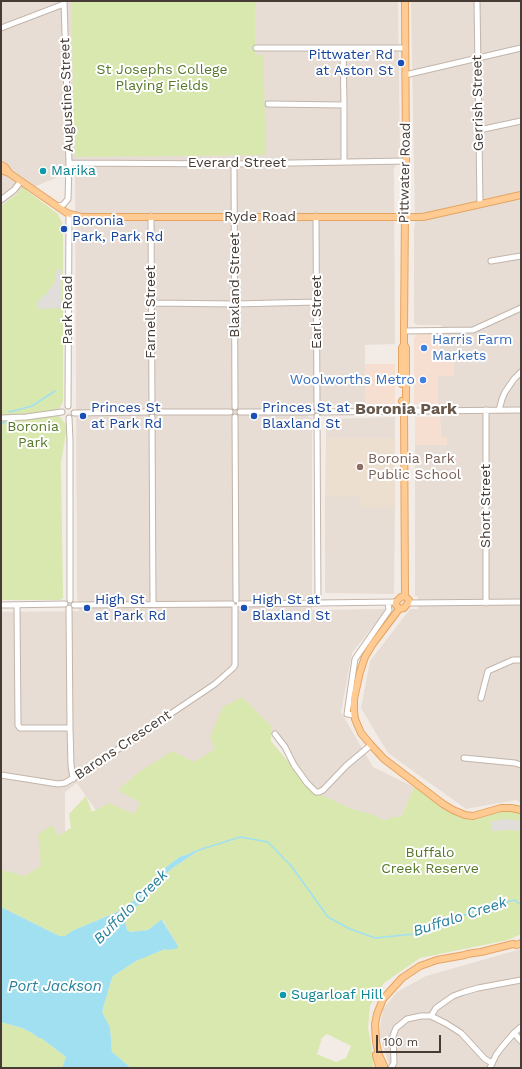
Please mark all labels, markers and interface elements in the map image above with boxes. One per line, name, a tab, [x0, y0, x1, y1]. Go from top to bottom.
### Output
street label: Augustine Street	[57, 38, 77, 152]
place label: Pittwater Rd at Aston St	[308, 47, 393, 80]
street label: Gerrish Street	[469, 55, 487, 151]
marker: Pittwater Rd at Aston St	[396, 58, 406, 68]
park label: St Josephs College Playing Fields	[96, 62, 228, 94]
street label: Pittwater Road	[396, 122, 414, 224]
street label: Everard Street	[188, 155, 286, 171]
place label: Marika	[51, 163, 96, 179]
marker: Marika	[38, 166, 48, 176]
street label: Ryde Road	[224, 209, 296, 225]
place label: Boronia Park, Park Rd	[72, 213, 163, 246]
marker: Boronia Park, Park Rd	[59, 224, 69, 234]
street label: Blaxland Street	[227, 232, 243, 338]
street label: Farnell Street	[143, 265, 159, 359]
street label: Park Road	[60, 275, 76, 345]
street label: Earl Street	[309, 275, 325, 349]
place label: Harris Farm Markets	[432, 332, 512, 364]
marker: Harris Farm Markets	[419, 343, 429, 353]
place label: Woolworths Metro	[290, 372, 415, 388]
marker: Woolworths Metro	[418, 375, 428, 385]
district label: Boronia Park	[355, 399, 457, 419]
place label: Princes St at Park Rd	[91, 400, 162, 432]
place label: Princes St at Blaxland St	[262, 400, 350, 432]
marker: Princes St at Park Rd	[78, 411, 88, 421]
marker: Princes St at Blaxland St	[249, 411, 259, 421]
park label: Boronia Park	[7, 419, 59, 452]
place label: Boronia Park Public School	[368, 451, 461, 484]
marker: Boronia Park Public School	[355, 462, 365, 472]
street label: Short Street	[478, 464, 494, 548]
place label: High St at Park Rd	[95, 592, 166, 624]
place label: High St at Blaxland St	[252, 592, 330, 624]
marker: High St at Park Rd	[82, 603, 92, 613]
marker: High St at Blaxland St	[239, 603, 249, 613]
street label: Barons Crescent	[72, 707, 174, 783]
park label: Buffalo Creek Reserve	[381, 845, 479, 878]
water label: Buffalo Creek	[90, 866, 172, 948]
water label: Buffalo Creek	[411, 893, 509, 941]
water label: Port Jackson	[8, 978, 102, 996]
place label: Sugarloaf Hill	[291, 987, 383, 1003]
marker: Sugarloaf Hill	[278, 990, 288, 1000]
scale bar	[378, 1027, 443, 1053]
text: 100 m	[383, 1035, 418, 1049]

